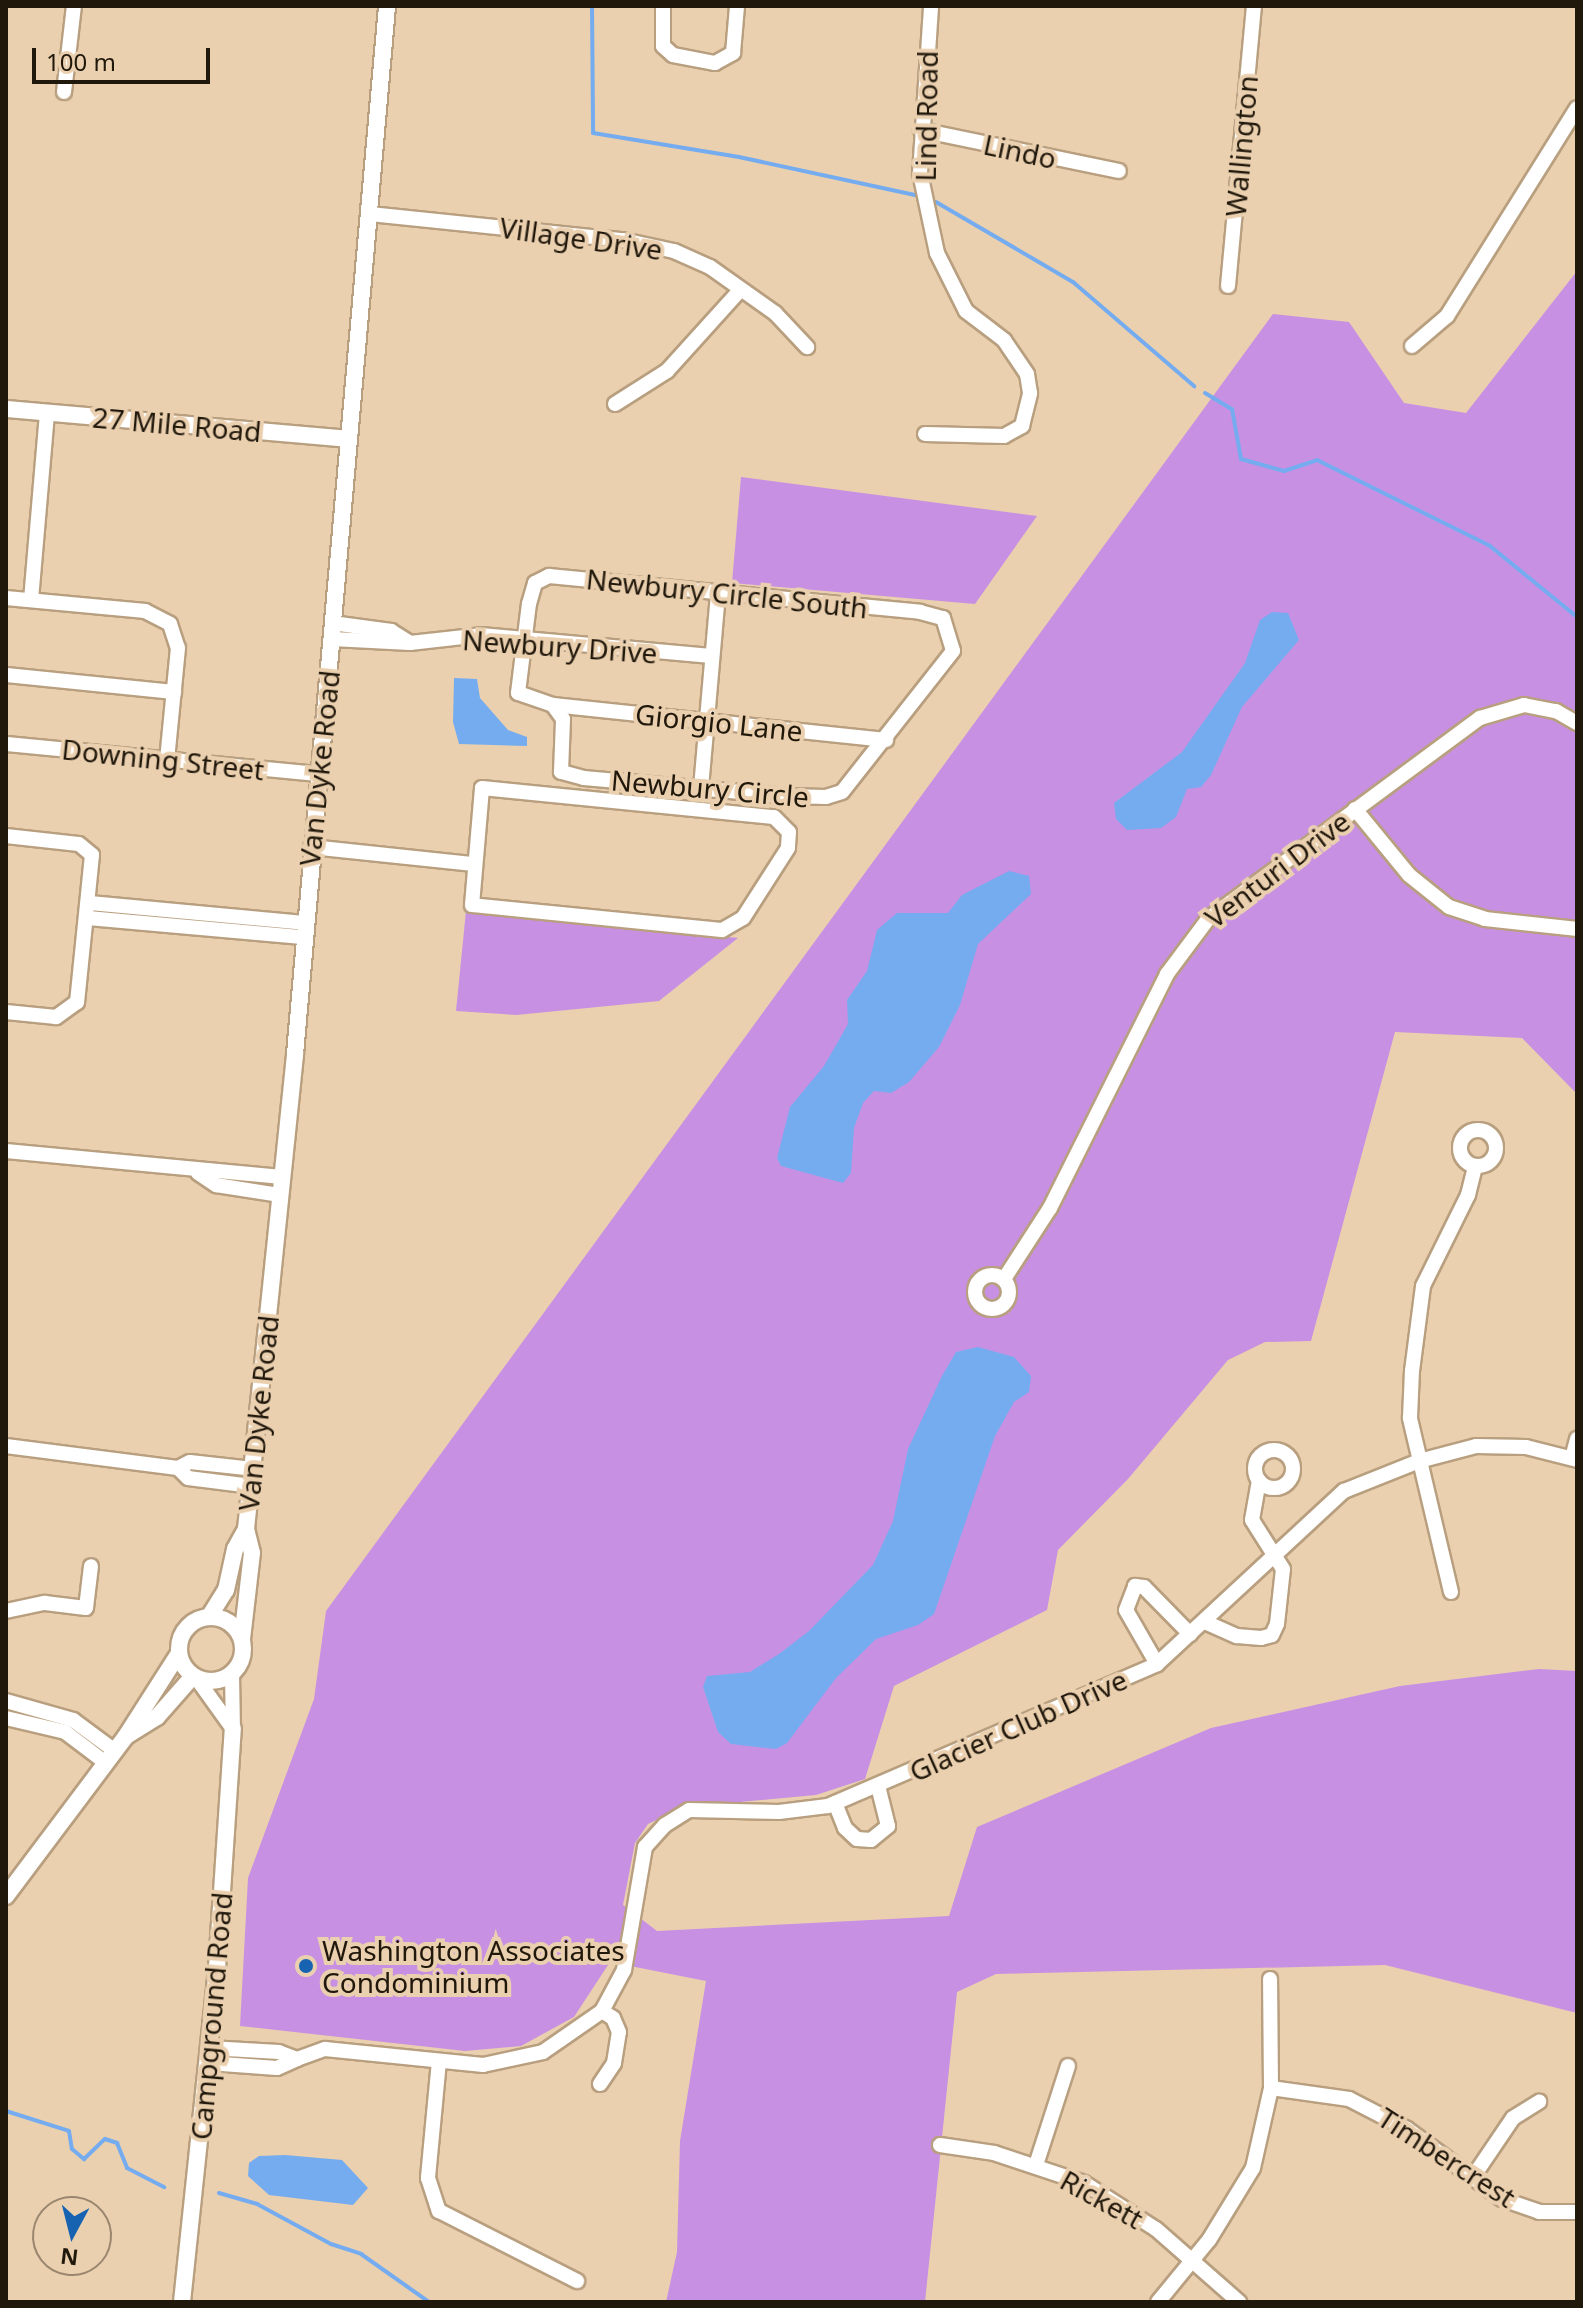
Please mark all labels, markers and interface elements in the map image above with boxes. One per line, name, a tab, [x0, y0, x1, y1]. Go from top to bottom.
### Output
scale bar	[36, 32, 214, 82]
text: 100 m	[46, 45, 116, 78]
street label: Lind Road	[908, 50, 944, 182]
street label: Wallington	[1218, 74, 1264, 218]
street label: Lindo	[981, 127, 1059, 175]
street label: Village Drive	[498, 210, 664, 266]
street label: 27 Mile Road	[91, 400, 263, 448]
street label: Newbury Circle South	[585, 562, 869, 624]
street label: Newbury Drive	[461, 622, 659, 670]
street label: Van Dyke Road	[292, 669, 346, 867]
street label: Giorgio Lane	[634, 697, 804, 747]
street label: Downing Street	[60, 732, 266, 786]
street label: Newbury Circle	[610, 763, 810, 813]
street label: Venturi Drive	[1198, 804, 1356, 934]
street label: Van Dyke Road	[231, 1314, 285, 1512]
street label: Glacier Club Drive	[904, 1662, 1132, 1788]
street label: Campground Road	[183, 1891, 239, 2141]
place label: Washington Associates Condominium	[322, 1933, 625, 1999]
marker: Washington Associates Condominium	[297, 1957, 315, 1975]
street label: Timbercrest	[1372, 2100, 1522, 2214]
street label: Rickett	[1055, 2163, 1149, 2235]
north arrow	[32, 2196, 112, 2276]
text: N	[59, 2242, 80, 2274]

